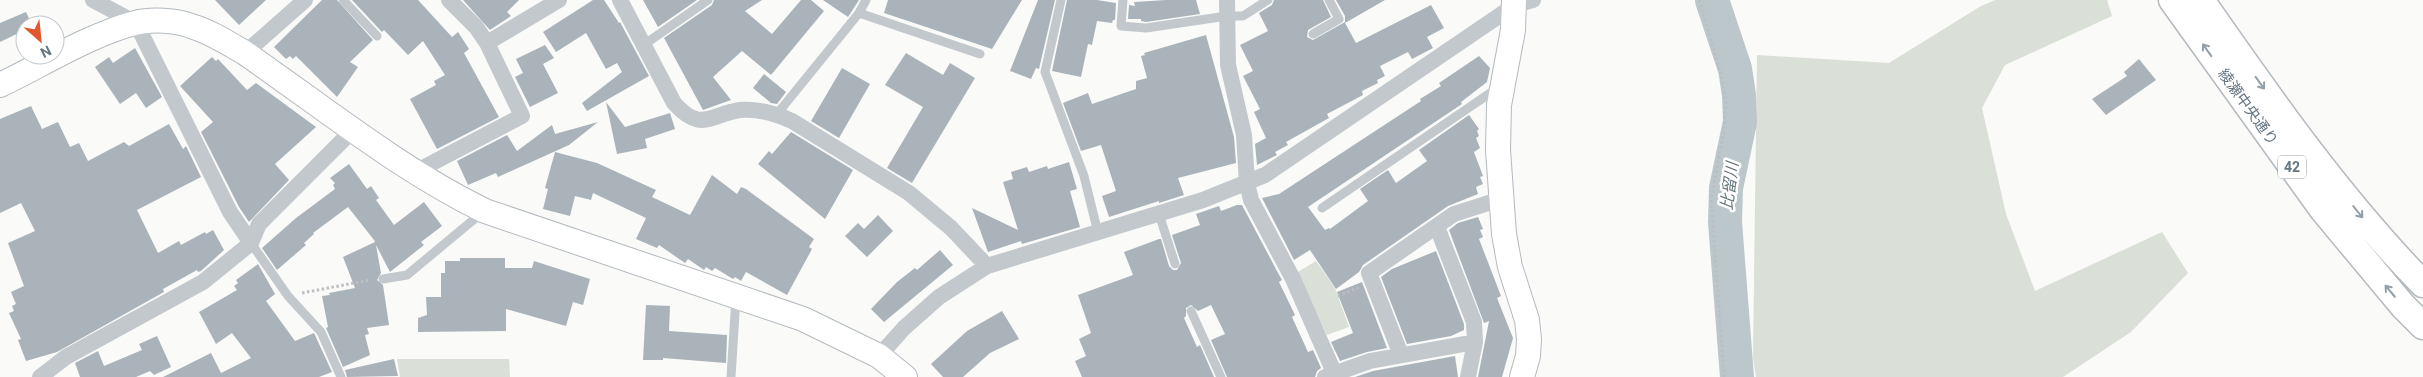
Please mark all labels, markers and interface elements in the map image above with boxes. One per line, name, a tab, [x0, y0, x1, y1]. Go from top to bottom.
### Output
north arrow	[15, 15, 65, 65]
text: N	[38, 42, 54, 61]
one-way arrow	[2202, 43, 2212, 57]
street label: 綾瀬中央通り	[2214, 65, 2282, 149]
one-way arrow	[2254, 75, 2265, 89]
road number: 42	[2278, 156, 2306, 178]
water label: 比留川	[1717, 159, 1742, 211]
one-way arrow	[2352, 205, 2363, 218]
one-way arrow	[2384, 284, 2396, 297]

